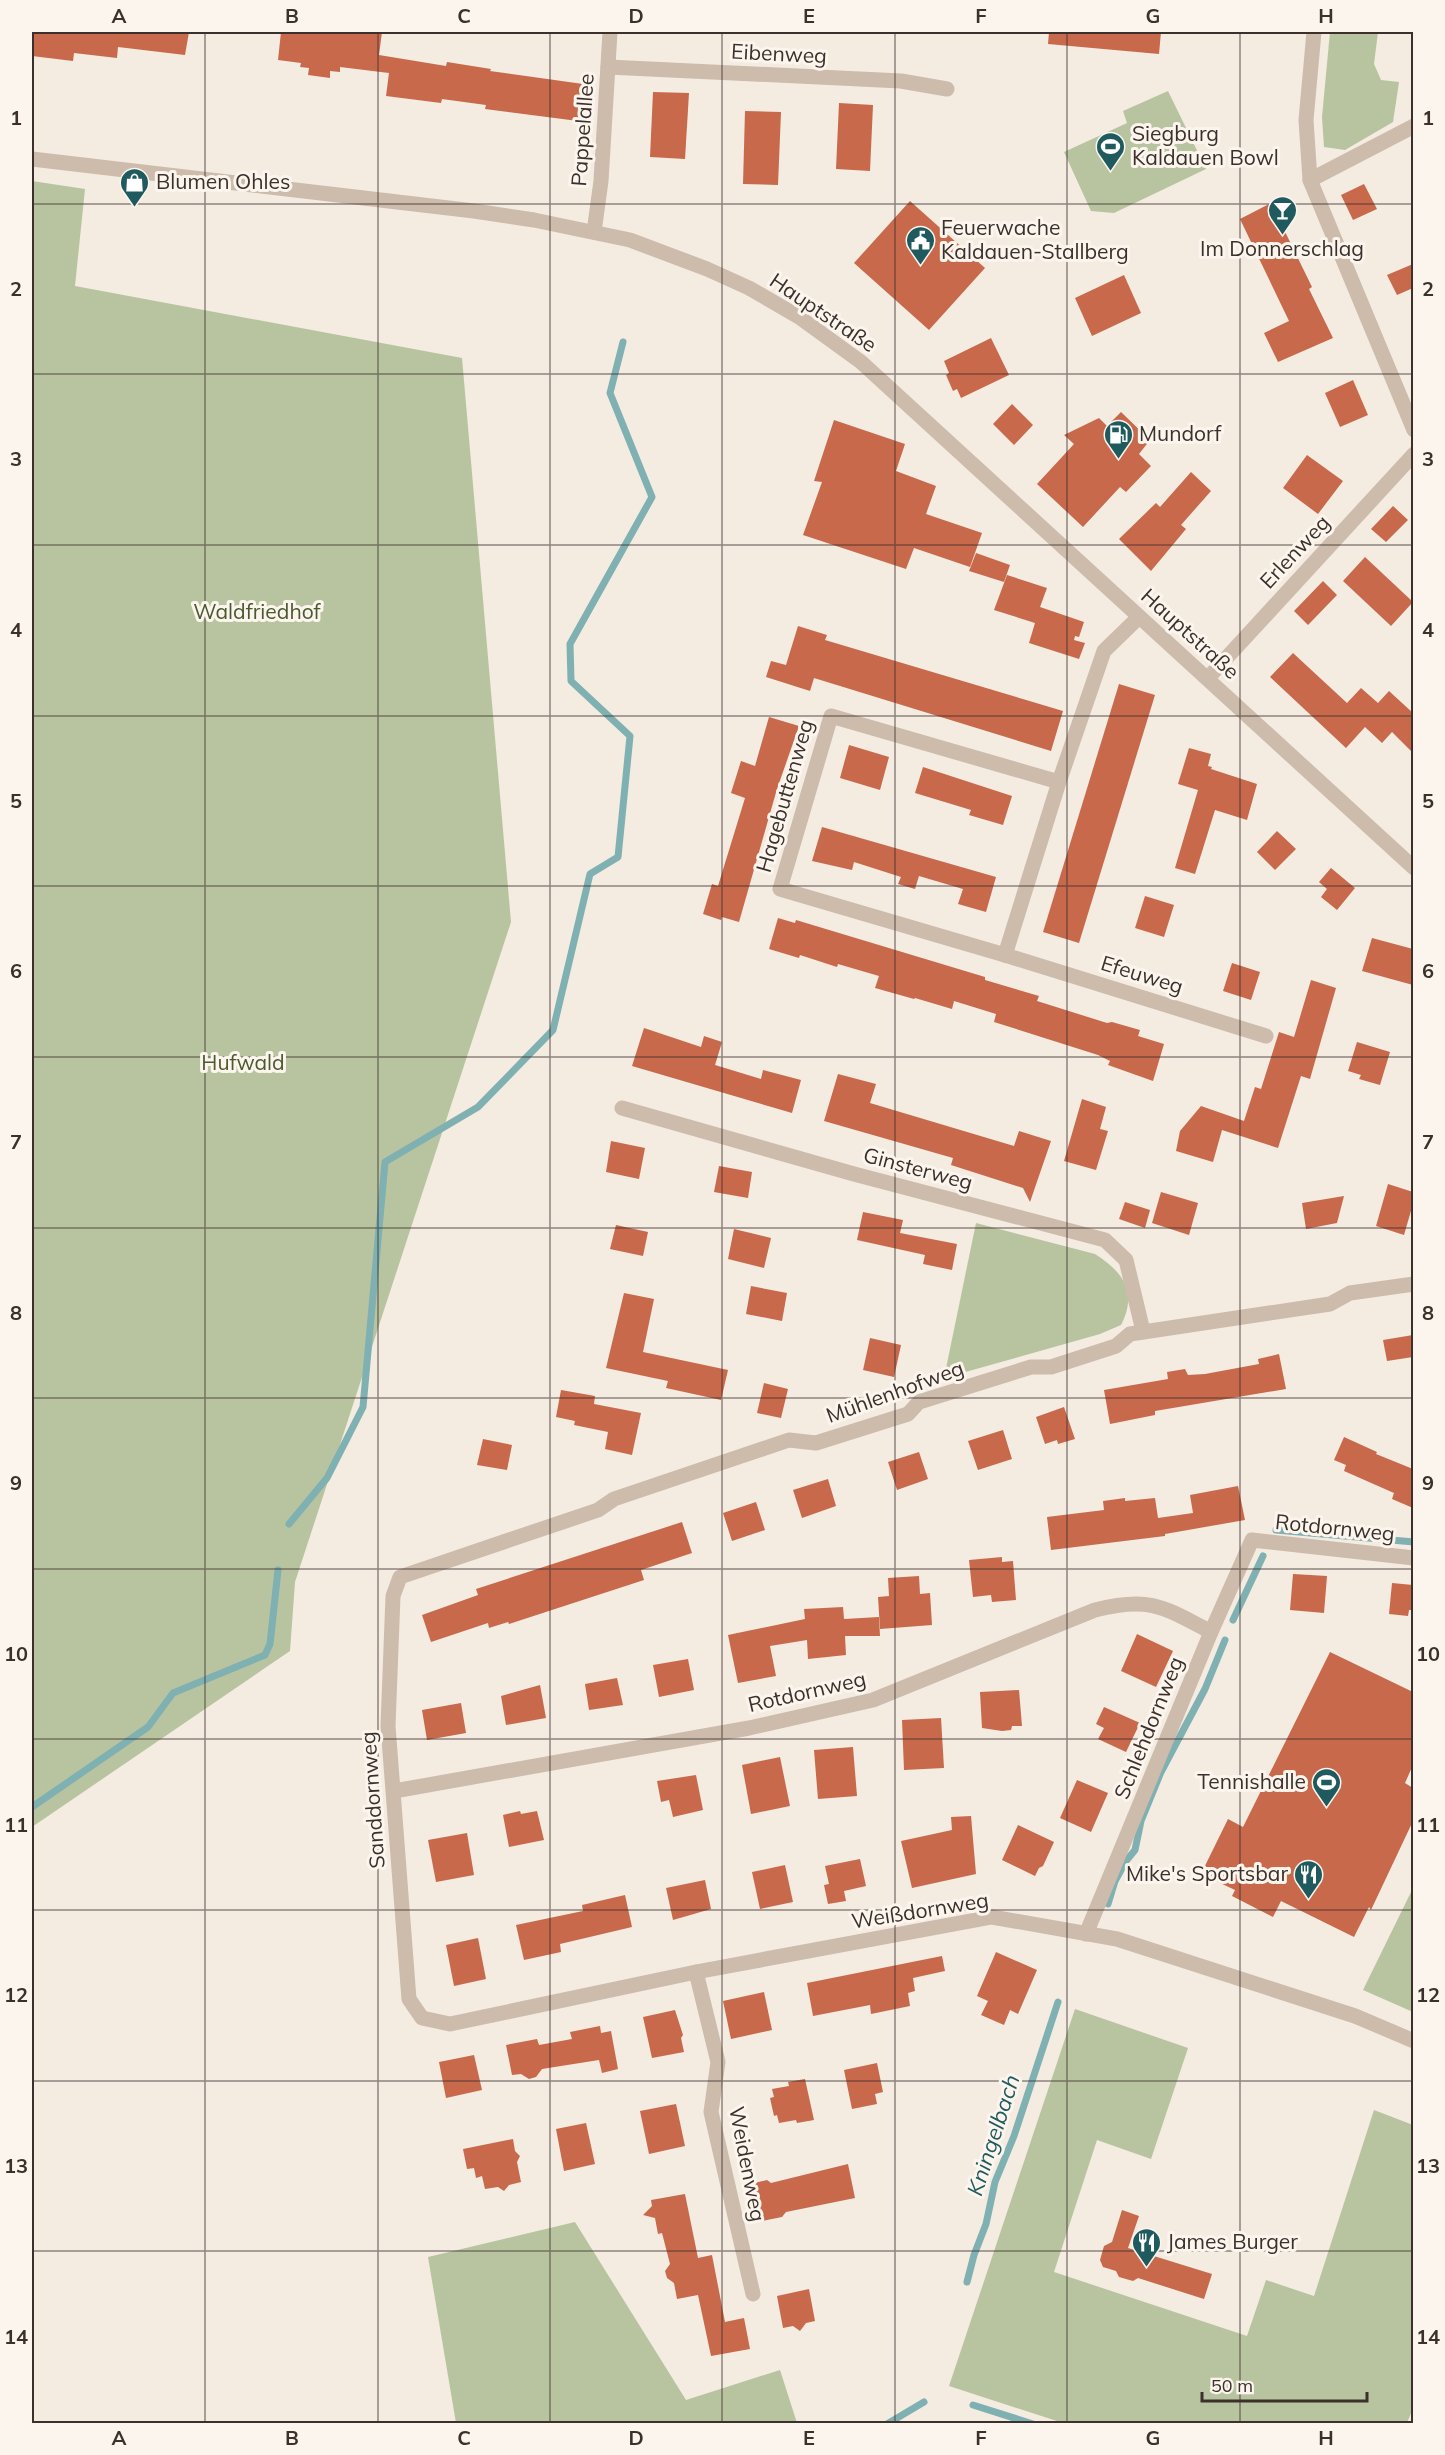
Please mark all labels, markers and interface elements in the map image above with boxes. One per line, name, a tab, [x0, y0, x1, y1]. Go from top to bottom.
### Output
text: A	[112, 3, 127, 28]
text: B	[285, 3, 299, 28]
text: C	[457, 3, 471, 28]
text: D	[628, 3, 644, 28]
text: E	[803, 3, 815, 28]
text: F	[975, 3, 987, 28]
text: G	[1146, 3, 1160, 28]
text: H	[1318, 3, 1334, 28]
street label: Eibenweg	[731, 38, 828, 68]
street label: Pappelallee	[565, 73, 599, 187]
text: 1	[10, 105, 22, 130]
text: 1	[1422, 105, 1434, 130]
place label: Siegburg Kaldauen Bowl	[1132, 120, 1279, 170]
sports icon: Siegburg Kaldauen Bowl	[1095, 130, 1127, 172]
shop icon: Blumen Ohles	[119, 166, 151, 208]
place label: Blumen Ohles	[156, 168, 290, 194]
bar icon: Im Donnerschlag	[1266, 194, 1298, 236]
place label: Feuerwache Kaldauen-Stallberg	[941, 214, 1129, 264]
public building icon: Feuerwache Kaldauen-Stallberg	[904, 224, 936, 266]
place label: Im Donnerschlag	[1200, 235, 1364, 261]
street label: Hauptstraße	[765, 267, 882, 357]
text: 2	[10, 276, 22, 301]
text: 2	[1422, 276, 1434, 301]
fuel station icon: Mundorf	[1102, 418, 1134, 460]
place label: Mundorf	[1139, 420, 1222, 446]
text: 3	[10, 446, 22, 471]
text: 3	[1422, 446, 1434, 471]
street label: Erlenweg	[1254, 509, 1335, 593]
street label: Hauptstraße	[1136, 582, 1245, 684]
park label: Waldfriedhof	[193, 598, 322, 624]
text: 4	[10, 617, 22, 642]
text: 4	[1422, 617, 1434, 642]
street label: Hagebuttenweg	[750, 716, 818, 875]
text: 5	[10, 788, 22, 813]
text: 5	[1422, 788, 1434, 813]
street label: Efeuweg	[1098, 949, 1187, 999]
text: 6	[10, 958, 22, 983]
text: 6	[1422, 958, 1434, 983]
park label: Hufwald	[201, 1049, 285, 1075]
text: 7	[10, 1129, 22, 1154]
text: 7	[1422, 1129, 1434, 1154]
street label: Ginsterweg	[861, 1141, 976, 1195]
text: 8	[10, 1300, 22, 1325]
text: 8	[1422, 1300, 1434, 1325]
street label: Mühlenhofweg	[822, 1354, 967, 1428]
text: 9	[10, 1470, 22, 1495]
text: 9	[1422, 1470, 1434, 1495]
street label: Rotdornweg	[1274, 1508, 1396, 1546]
text: 10	[4, 1641, 28, 1666]
text: 10	[1416, 1641, 1440, 1666]
street label: Schlehdornweg	[1108, 1653, 1188, 1803]
street label: Rotdornweg	[745, 1665, 868, 1717]
street label: Sanddornweg	[354, 1731, 390, 1869]
sports icon: Tennishalle	[1311, 1766, 1343, 1808]
place label: Tennishalle	[1197, 1768, 1306, 1794]
text: 11	[4, 1812, 28, 1837]
text: 11	[1416, 1812, 1440, 1837]
restaurant icon: Mike's Sportsbar	[1293, 1858, 1325, 1900]
place label: Mike's Sportsbar	[1126, 1860, 1288, 1886]
street label: Weißdornweg	[849, 1886, 990, 1934]
text: 12	[4, 1982, 28, 2007]
text: 12	[1416, 1982, 1440, 2007]
water label: Kningelbach	[960, 2071, 1026, 2199]
street label: Weidenweg	[724, 2104, 772, 2224]
text: 13	[4, 2153, 28, 2178]
text: 13	[1416, 2153, 1440, 2178]
restaurant icon: James Burger	[1130, 2226, 1162, 2268]
place label: James Burger	[1167, 2228, 1298, 2254]
text: 14	[4, 2324, 28, 2349]
text: 14	[1416, 2324, 1440, 2349]
scale bar	[1202, 2365, 1367, 2403]
text: 50 m	[1211, 2374, 1253, 2397]
text: A	[112, 2425, 127, 2450]
text: B	[285, 2425, 299, 2450]
text: C	[457, 2425, 471, 2450]
text: D	[628, 2425, 644, 2450]
text: E	[803, 2425, 815, 2450]
text: F	[975, 2425, 987, 2450]
text: G	[1146, 2425, 1160, 2450]
text: H	[1318, 2425, 1334, 2450]

